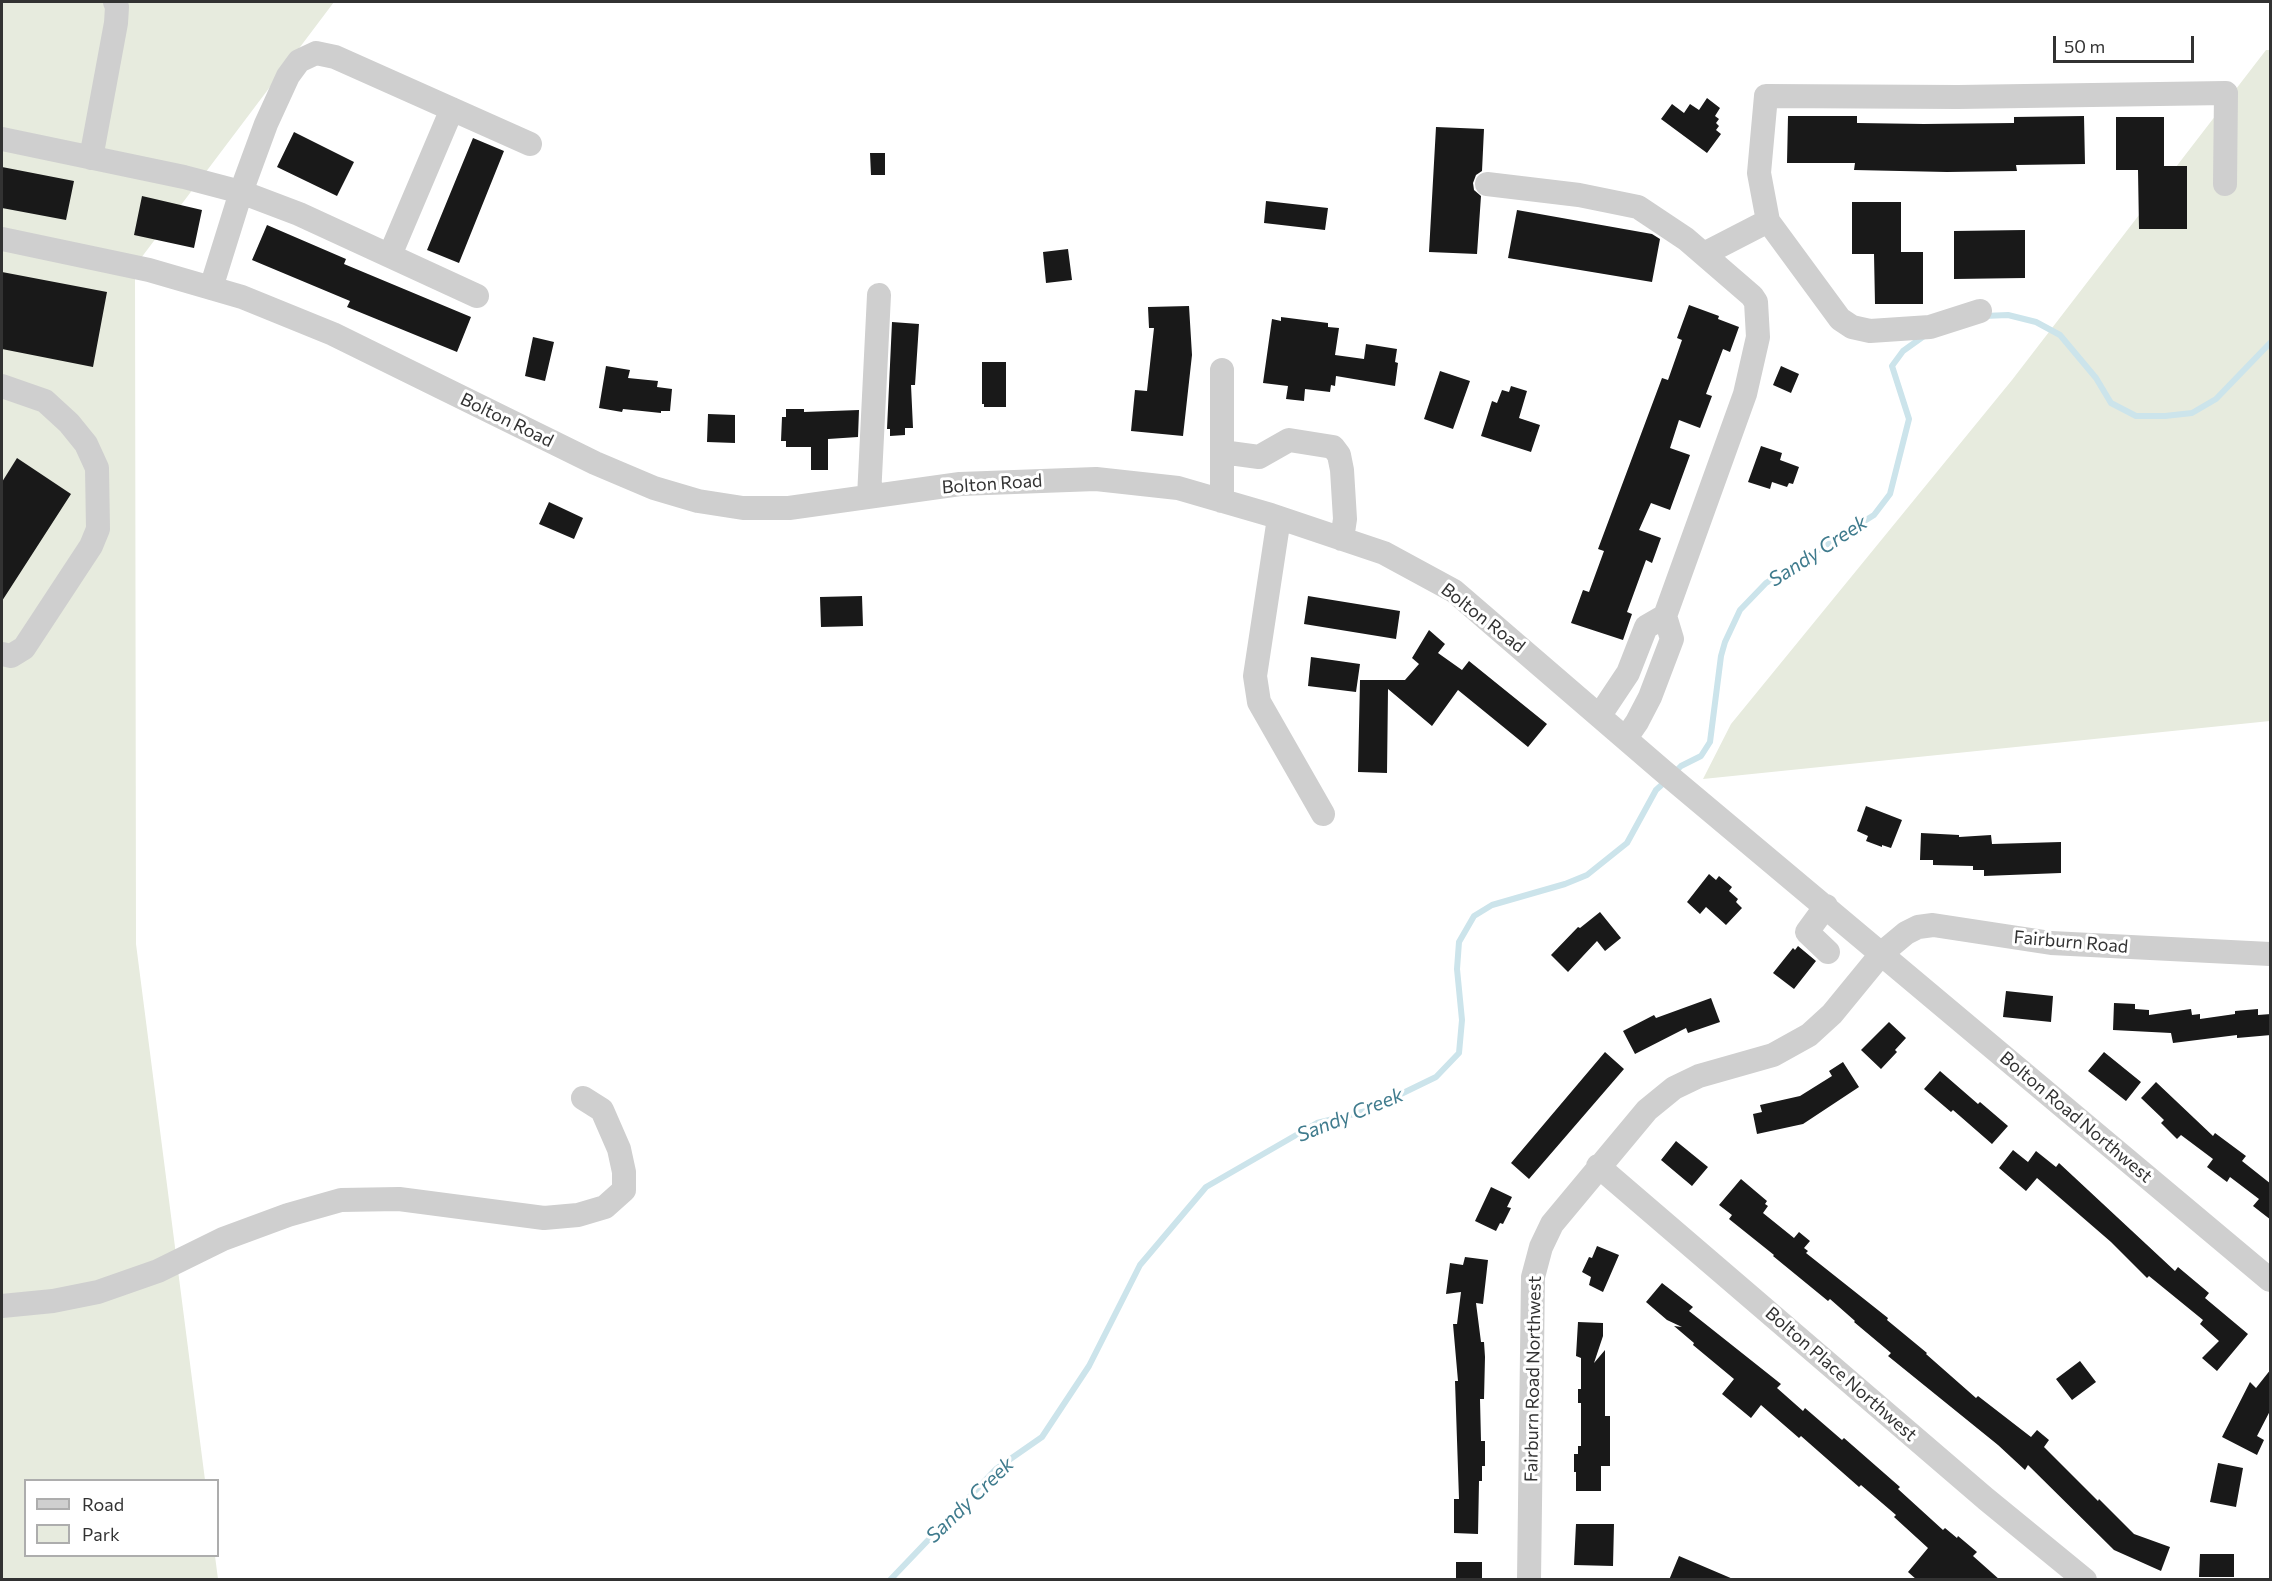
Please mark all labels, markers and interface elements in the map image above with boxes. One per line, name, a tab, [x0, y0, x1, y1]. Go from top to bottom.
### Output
scale bar	[2056, 24, 2197, 62]
text: 50 m	[2064, 35, 2105, 57]
street label: Bolton Road	[457, 388, 557, 452]
street label: Bolton Road	[941, 470, 1043, 498]
water label: Sandy Creek	[1764, 510, 1872, 592]
street label: Bolton Road	[1437, 578, 1529, 658]
street label: Fairburn Road	[2013, 926, 2129, 958]
street label: Bolton Road Northwest	[1995, 1047, 2157, 1187]
water label: Sandy Creek	[1293, 1083, 1407, 1147]
street label: Fairburn Road Northwest	[1520, 1276, 1546, 1482]
street label: Bolton Place Northwest	[1761, 1302, 1921, 1446]
water label: Sandy Creek	[921, 1452, 1019, 1548]
legend	[24, 1479, 219, 1557]
text: Road	[82, 1493, 124, 1515]
text: Park	[82, 1523, 120, 1545]

